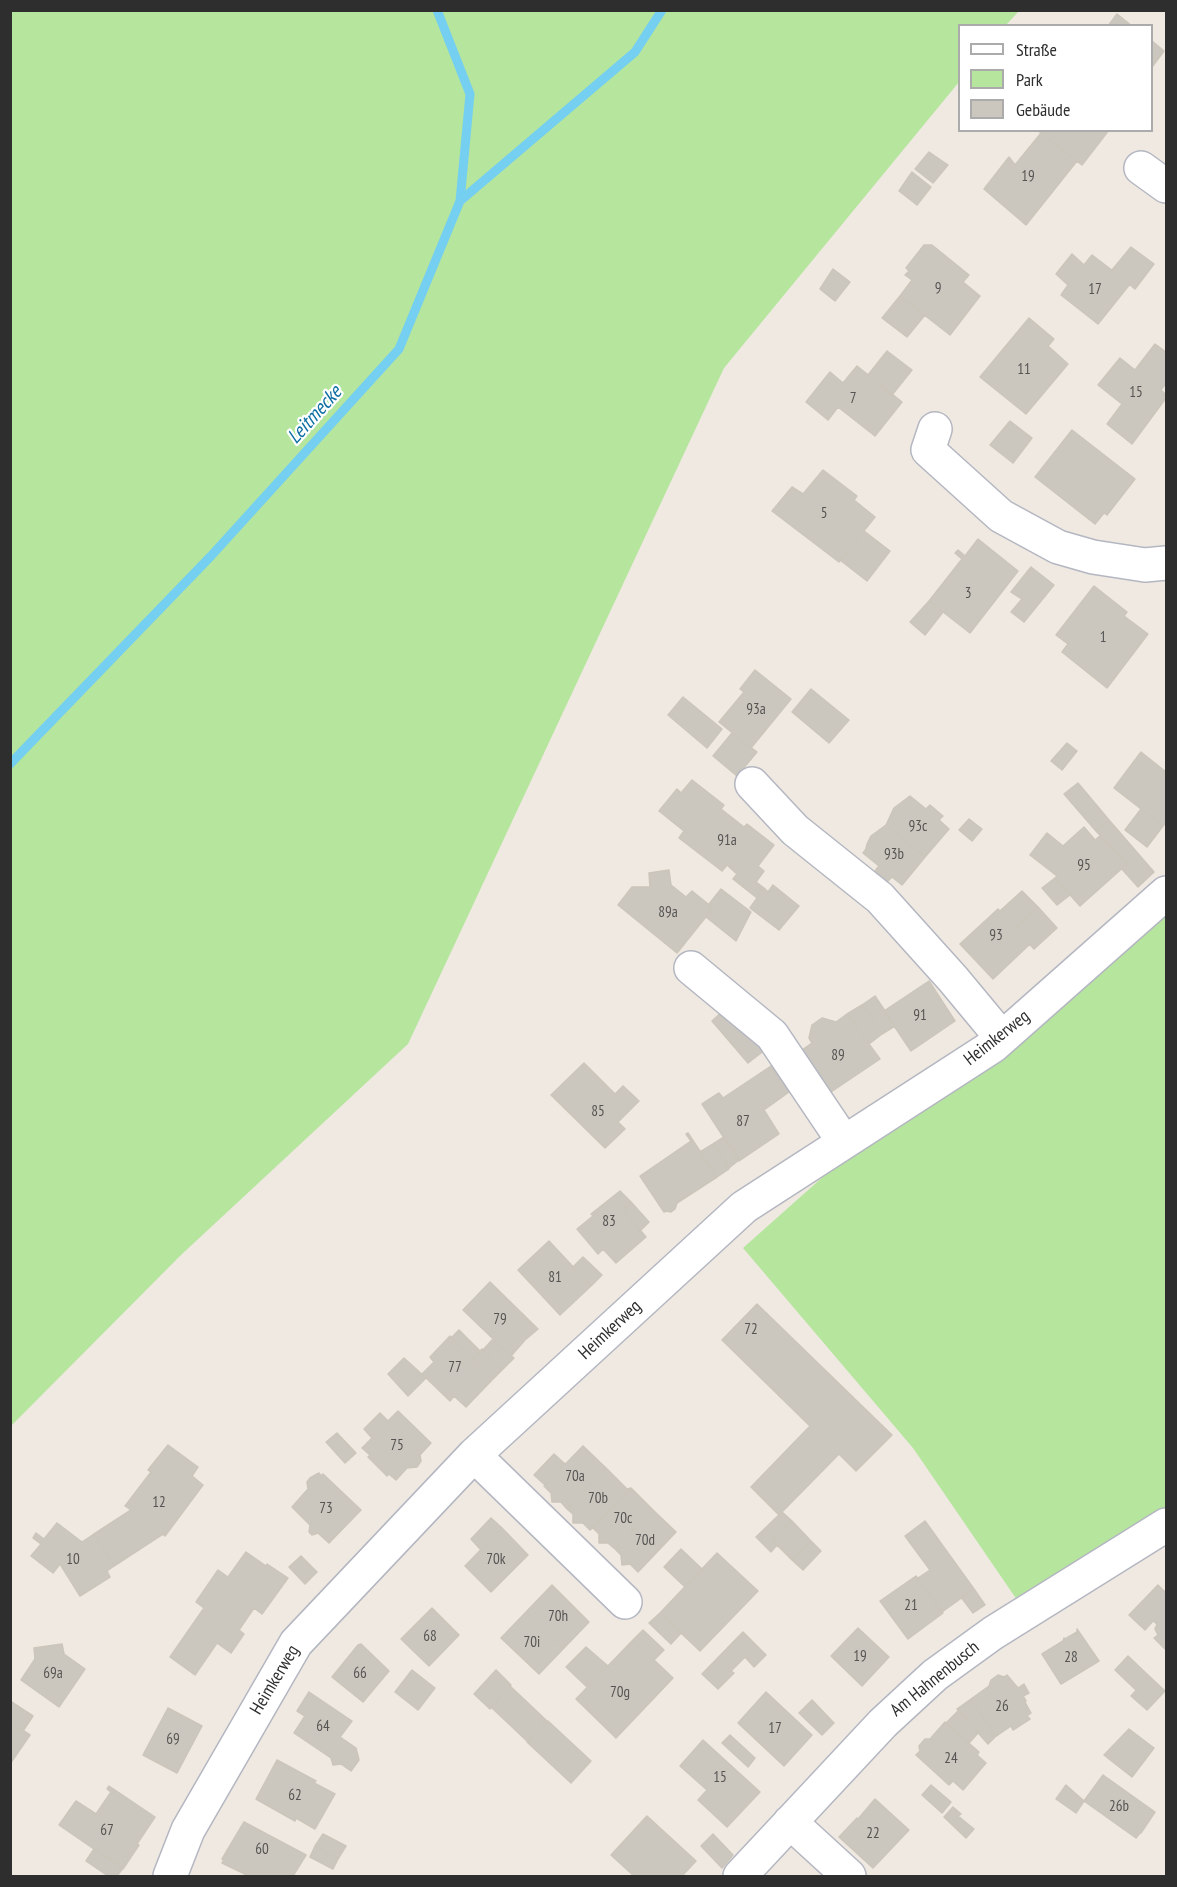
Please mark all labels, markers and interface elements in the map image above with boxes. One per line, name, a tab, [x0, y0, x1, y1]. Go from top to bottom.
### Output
legend	[958, 24, 1153, 132]
text: Straße	[1016, 38, 1057, 61]
text: Park	[1016, 68, 1043, 91]
text: Gebäude	[1016, 98, 1070, 121]
house number: 19	[1021, 168, 1035, 186]
house number: 9	[935, 280, 941, 298]
house number: 17	[1088, 281, 1102, 299]
house number: 11	[1017, 361, 1031, 379]
water label: Leitmecke	[283, 381, 347, 449]
house number: 15	[1129, 384, 1143, 402]
house number: 7	[850, 390, 856, 408]
house number: 5	[821, 505, 827, 523]
house number: 3	[965, 585, 971, 603]
house number: 1	[1100, 629, 1106, 647]
house number: 93a	[746, 701, 766, 719]
house number: 93c	[909, 818, 927, 836]
house number: 91a	[717, 832, 737, 850]
house number: 93b	[884, 846, 904, 864]
house number: 95	[1077, 857, 1091, 875]
house number: 89a	[658, 904, 678, 922]
house number: 93	[989, 927, 1003, 945]
street label: Heimkerweg	[960, 1006, 1034, 1070]
house number: 91	[913, 1007, 927, 1025]
house number: 89	[831, 1047, 845, 1065]
house number: 85	[591, 1103, 605, 1121]
house number: 87	[736, 1113, 750, 1131]
house number: 83	[602, 1213, 616, 1231]
house number: 81	[548, 1269, 562, 1287]
street label: Heimkerweg	[574, 1296, 646, 1364]
house number: 79	[493, 1311, 507, 1329]
house number: 72	[744, 1321, 758, 1339]
house number: 77	[448, 1359, 462, 1377]
house number: 75	[390, 1437, 404, 1455]
house number: 70a	[565, 1468, 585, 1486]
house number: 70b	[588, 1490, 608, 1508]
house number: 12	[152, 1494, 166, 1512]
house number: 73	[319, 1500, 333, 1518]
house number: 70c	[614, 1510, 632, 1528]
house number: 70d	[635, 1532, 655, 1550]
house number: 10	[66, 1551, 80, 1569]
house number: 70k	[486, 1551, 506, 1569]
house number: 21	[904, 1597, 918, 1615]
house number: 70h	[548, 1608, 568, 1626]
house number: 68	[423, 1628, 437, 1646]
house number: 70i	[524, 1634, 540, 1652]
street label: Am Hahnenbusch	[886, 1637, 984, 1721]
street label: Heimkerweg	[246, 1641, 304, 1719]
house number: 19	[853, 1648, 867, 1666]
house number: 28	[1064, 1649, 1078, 1667]
house number: 69a	[43, 1665, 63, 1683]
house number: 66	[353, 1665, 367, 1683]
house number: 70g	[610, 1684, 630, 1702]
house number: 26	[995, 1698, 1009, 1716]
house number: 64	[316, 1718, 330, 1736]
house number: 17	[768, 1720, 782, 1738]
house number: 69	[166, 1731, 180, 1749]
house number: 24	[944, 1750, 958, 1768]
house number: 15	[713, 1769, 727, 1787]
house number: 62	[288, 1787, 302, 1805]
house number: 26b	[1109, 1798, 1129, 1816]
house number: 67	[100, 1822, 114, 1840]
house number: 22	[866, 1825, 880, 1843]
house number: 60	[255, 1841, 269, 1859]

